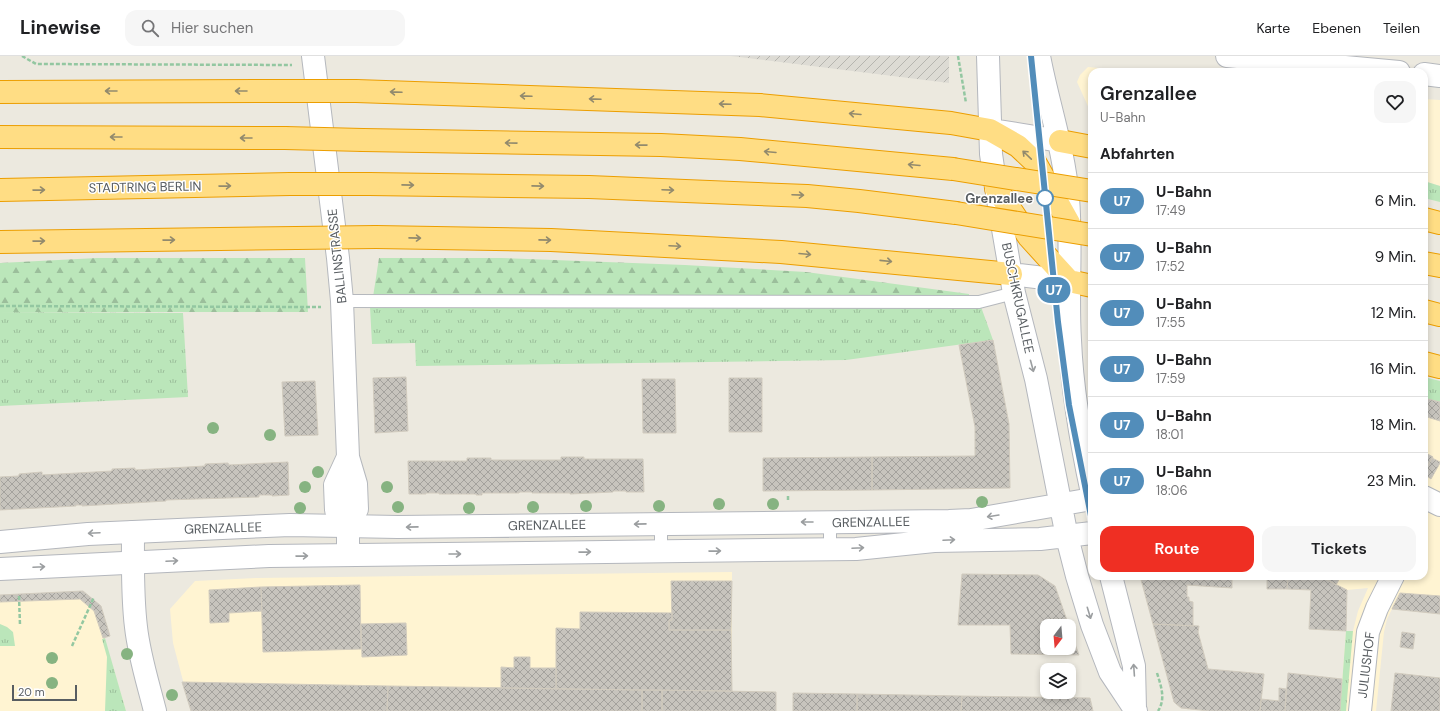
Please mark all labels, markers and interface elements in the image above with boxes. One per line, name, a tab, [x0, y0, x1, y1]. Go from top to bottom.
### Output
search box	[125, 10, 405, 46]
text: Linewise	[20, 15, 101, 40]
icon: search	[139, 17, 161, 39]
text: Hier suchen	[171, 18, 253, 38]
text: Karte	[1256, 19, 1290, 37]
text: Ebenen	[1312, 19, 1361, 37]
text: Teilen	[1383, 19, 1420, 37]
text: Grenzallee	[1100, 81, 1197, 106]
button: heart	[1374, 81, 1416, 123]
one-way arrow	[235, 87, 248, 95]
one-way arrow	[105, 88, 118, 95]
one-way arrow	[390, 89, 403, 96]
one-way arrow	[520, 93, 533, 100]
one-way arrow	[589, 95, 602, 102]
one-way arrow	[719, 100, 732, 108]
text: U-Bahn	[1100, 109, 1145, 126]
one-way arrow	[849, 111, 862, 118]
one-way arrow	[110, 133, 123, 141]
one-way arrow	[240, 134, 253, 142]
one-way arrow	[505, 139, 518, 147]
one-way arrow	[635, 141, 648, 149]
text: Abfahrten	[1100, 144, 1175, 164]
one-way arrow	[764, 148, 777, 156]
one-way arrow	[1022, 150, 1032, 159]
one-way arrow	[908, 162, 921, 169]
street label: STADTRING BERLIN	[88, 178, 202, 196]
one-way arrow	[401, 181, 414, 188]
one-way arrow	[218, 182, 231, 189]
one-way arrow	[531, 182, 544, 190]
text: U-Bahn	[1156, 182, 1212, 202]
one-way arrow	[32, 186, 45, 193]
one-way arrow	[661, 186, 674, 194]
marker: Grenzallee	[1036, 189, 1054, 207]
place label: Grenzallee	[965, 190, 1033, 207]
text: 6 Min.	[1375, 191, 1416, 211]
one-way arrow	[791, 192, 804, 199]
text: U7	[1113, 192, 1131, 210]
text: 17:49	[1156, 202, 1186, 219]
street label: BALLINSTRASSE	[324, 208, 350, 304]
one-way arrow	[408, 234, 421, 242]
one-way arrow	[162, 236, 175, 244]
one-way arrow	[538, 236, 551, 243]
one-way arrow	[32, 237, 45, 245]
text: U-Bahn	[1156, 238, 1212, 258]
street label: BUSCHKRUGALLEE	[998, 241, 1038, 355]
one-way arrow	[668, 242, 681, 249]
text: 9 Min.	[1375, 247, 1416, 267]
text: U7	[1113, 248, 1131, 266]
one-way arrow	[798, 250, 811, 257]
one-way arrow	[879, 258, 892, 265]
text: 17:52	[1156, 258, 1185, 275]
line badge: U7	[1036, 277, 1072, 303]
text: U7	[1045, 281, 1063, 299]
text: U-Bahn	[1156, 294, 1212, 314]
text: 12 Min.	[1371, 303, 1416, 323]
text: U7	[1113, 304, 1131, 322]
text: 17:55	[1156, 314, 1185, 331]
text: U-Bahn	[1156, 350, 1212, 370]
text: 16 Min.	[1370, 359, 1416, 379]
one-way arrow	[1029, 360, 1037, 373]
text: U7	[1113, 360, 1131, 378]
text: 17:59	[1156, 370, 1185, 387]
text: U-Bahn	[1156, 406, 1212, 426]
text: 18 Min.	[1370, 415, 1416, 435]
text: U7	[1113, 416, 1131, 434]
text: 18:01	[1156, 426, 1184, 443]
text: U-Bahn	[1156, 462, 1212, 482]
text: 23 Min.	[1367, 471, 1416, 491]
text: U7	[1113, 472, 1131, 490]
text: 18:06	[1156, 482, 1188, 499]
one-way arrow	[987, 512, 1000, 520]
street label: GRENZALLEE	[832, 513, 910, 531]
street label: GRENZALLEE	[508, 516, 586, 534]
street label: GRENZALLEE	[184, 518, 262, 538]
one-way arrow	[801, 518, 814, 526]
one-way arrow	[634, 520, 647, 528]
one-way arrow	[406, 523, 419, 531]
button: Route	[1100, 526, 1254, 572]
button: Tickets	[1262, 526, 1416, 572]
one-way arrow	[88, 530, 101, 537]
one-way arrow	[942, 536, 955, 544]
one-way arrow	[851, 545, 864, 552]
one-way arrow	[708, 547, 721, 554]
one-way arrow	[578, 548, 591, 556]
one-way arrow	[448, 550, 461, 558]
one-way arrow	[295, 552, 308, 559]
one-way arrow	[165, 557, 178, 564]
one-way arrow	[32, 563, 45, 571]
one-way arrow	[1086, 607, 1093, 620]
north arrow	[1040, 619, 1076, 655]
map controls	[1040, 619, 1076, 699]
street label: JULIUSHOF	[1353, 631, 1379, 699]
button: layers	[1040, 663, 1076, 699]
one-way arrow	[1130, 664, 1137, 677]
scale bar	[12, 683, 77, 702]
text: 20 m	[18, 685, 44, 699]

